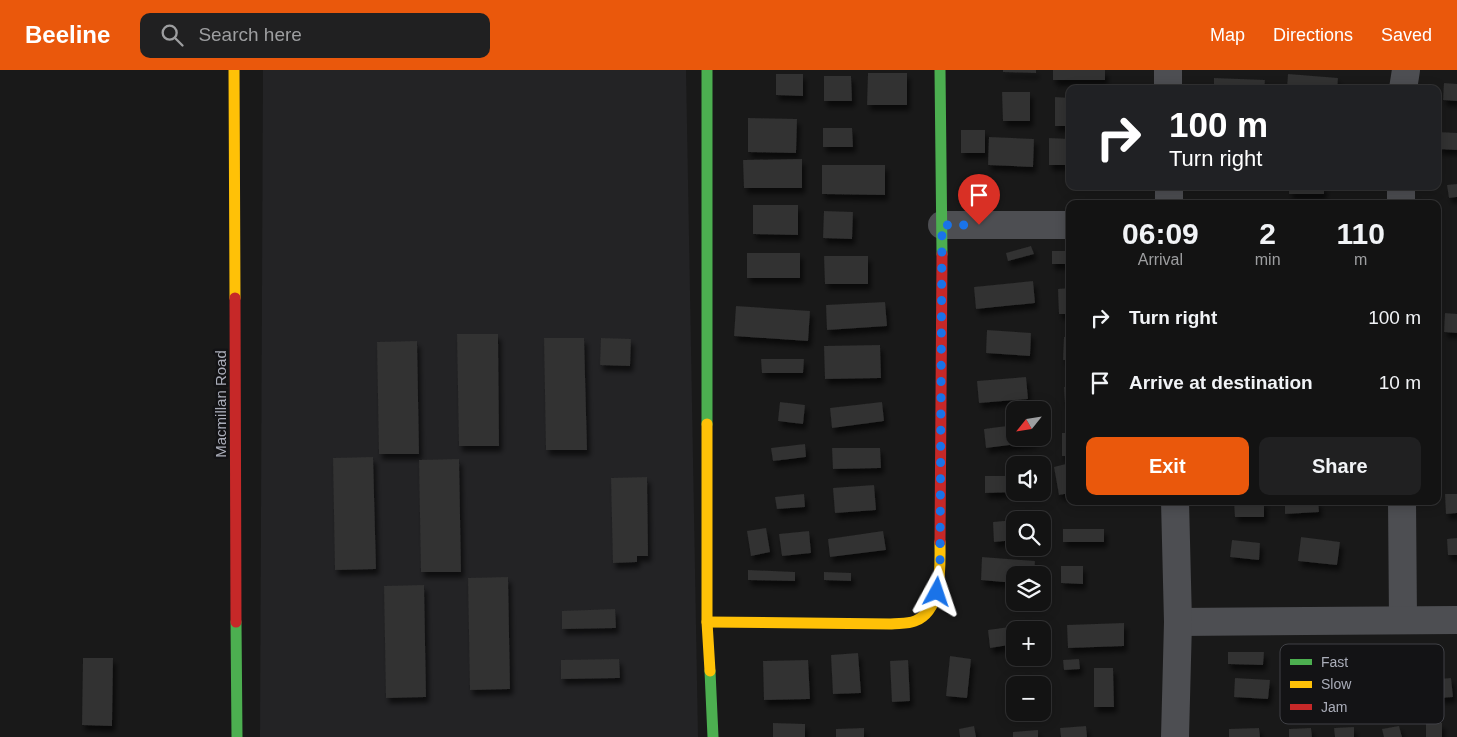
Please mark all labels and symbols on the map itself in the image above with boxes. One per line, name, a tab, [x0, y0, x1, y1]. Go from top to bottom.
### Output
pin	[958, 174, 1000, 225]
street label: Macmillan Road	[212, 350, 229, 458]
north arrow	[1006, 401, 1051, 446]
position arrow	[910, 565, 962, 617]
legend	[1280, 644, 1444, 724]
text: Fast	[1321, 654, 1348, 670]
text: Slow	[1321, 676, 1352, 692]
text: Jam	[1321, 699, 1347, 715]

